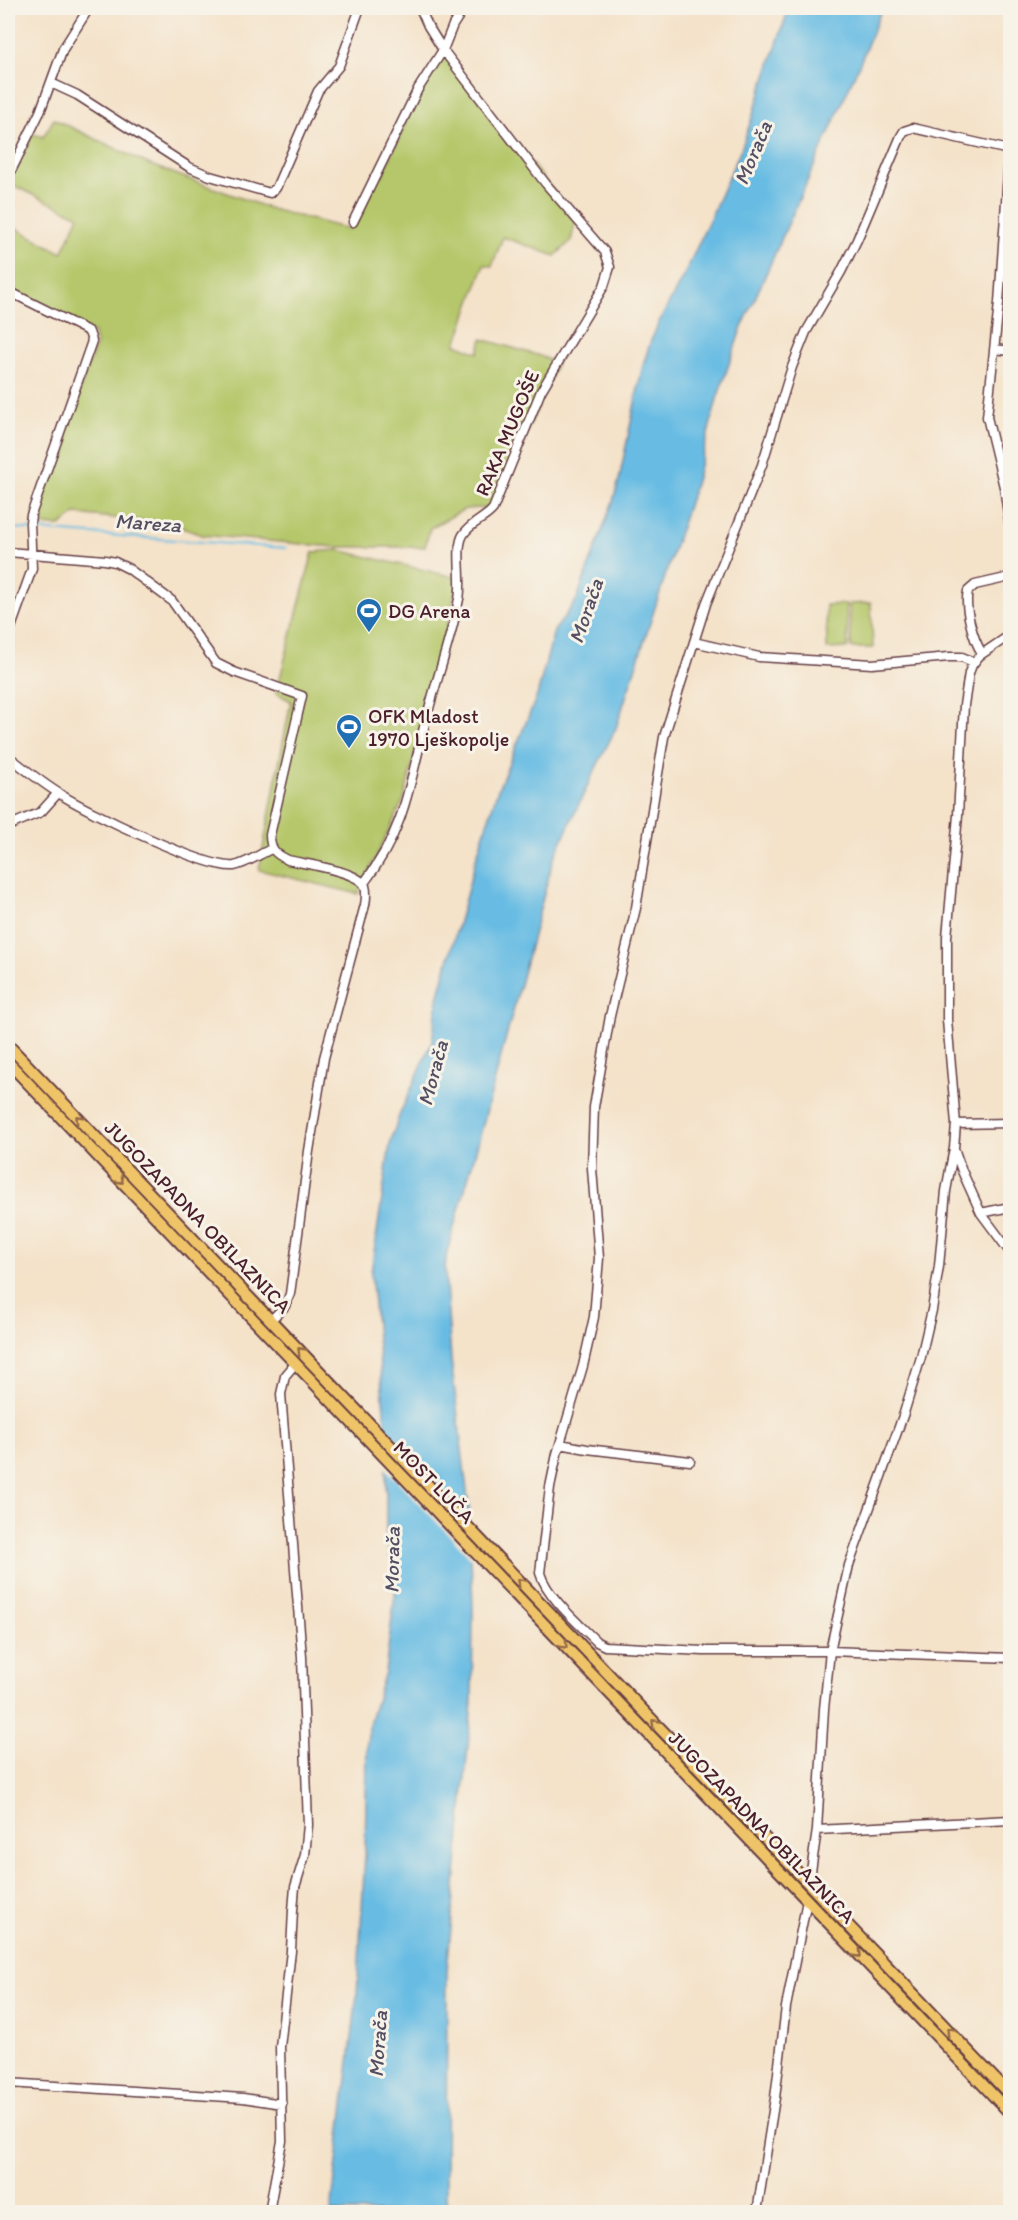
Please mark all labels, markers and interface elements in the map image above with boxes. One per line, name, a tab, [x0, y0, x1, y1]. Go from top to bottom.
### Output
water label: Morača	[728, 117, 777, 188]
street label: RAKA MUGOŠE	[470, 366, 544, 500]
water label: Mareza	[114, 508, 182, 537]
water label: Morača	[563, 575, 608, 646]
sports icon: DG Arena	[354, 596, 384, 634]
place label: DG Arena	[388, 599, 470, 623]
place label: OFK Mladost 1970 Lješkopolje	[368, 704, 509, 751]
sports icon: OFK Mladost 1970 Lješkopolje	[334, 712, 364, 750]
water label: Morača	[412, 1037, 453, 1108]
one-way arrow	[75, 1116, 86, 1126]
street label: JUGOZAPADNA OBILAZNICA	[100, 1116, 296, 1318]
one-way arrow	[113, 1174, 124, 1184]
one-way arrow	[297, 1347, 308, 1358]
street label: MOST LUČA	[388, 1435, 480, 1529]
water label: Morača	[378, 1526, 405, 1594]
one-way arrow	[517, 1578, 528, 1589]
one-way arrow	[557, 1639, 568, 1649]
one-way arrow	[651, 1720, 662, 1730]
street label: JUGOZAPADNA OBILAZNICA	[664, 1726, 860, 1928]
one-way arrow	[851, 1947, 862, 1957]
water label: Morača	[363, 2010, 392, 2078]
one-way arrow	[946, 2027, 957, 2038]

